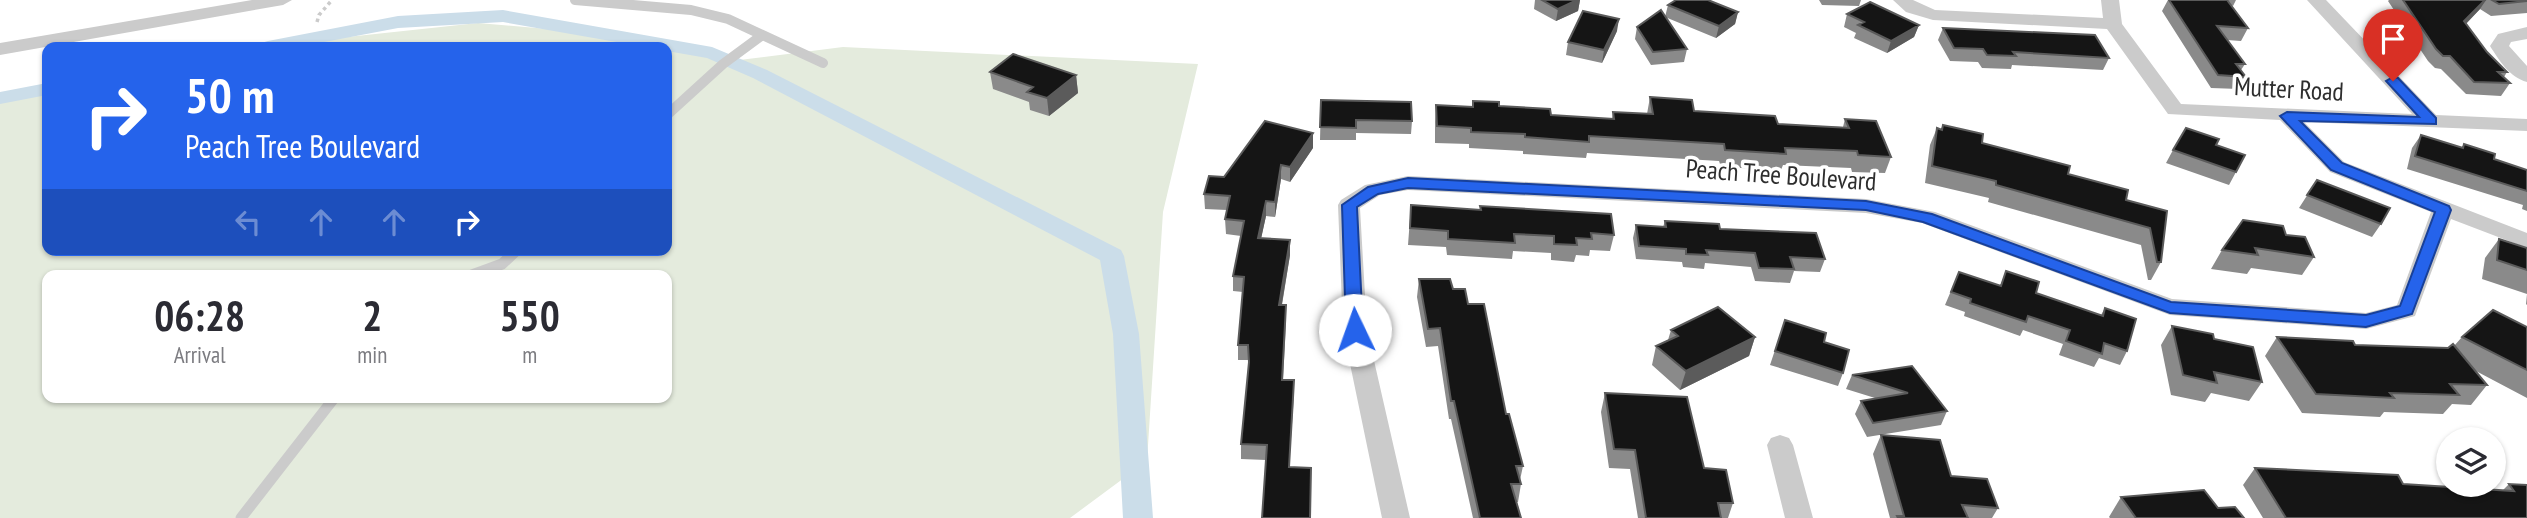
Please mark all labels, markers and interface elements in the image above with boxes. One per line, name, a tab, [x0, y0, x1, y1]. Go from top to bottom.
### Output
pin	[2363, 9, 2423, 81]
icon: arrive	[2374, 20, 2412, 58]
text: 50 m	[185, 63, 274, 127]
street label: Mutter Road	[2233, 69, 2345, 108]
icon: right	[70, 70, 161, 161]
text: Peach Tree Boulevard	[185, 125, 420, 167]
street label: Peach Tree Boulevard	[1685, 151, 1877, 198]
icon: left	[229, 203, 267, 241]
icon: ahead	[302, 203, 340, 241]
icon: ahead	[375, 203, 413, 241]
icon: right	[448, 203, 486, 241]
text: 06:28	[154, 288, 245, 343]
text: 2	[362, 288, 382, 343]
text: 550	[500, 288, 560, 343]
position arrow	[1318, 293, 1392, 367]
text: Arrival	[174, 340, 226, 369]
text: min	[357, 340, 387, 369]
text: m	[522, 340, 537, 369]
map controls	[2436, 427, 2506, 497]
button: layers	[2436, 427, 2506, 497]

